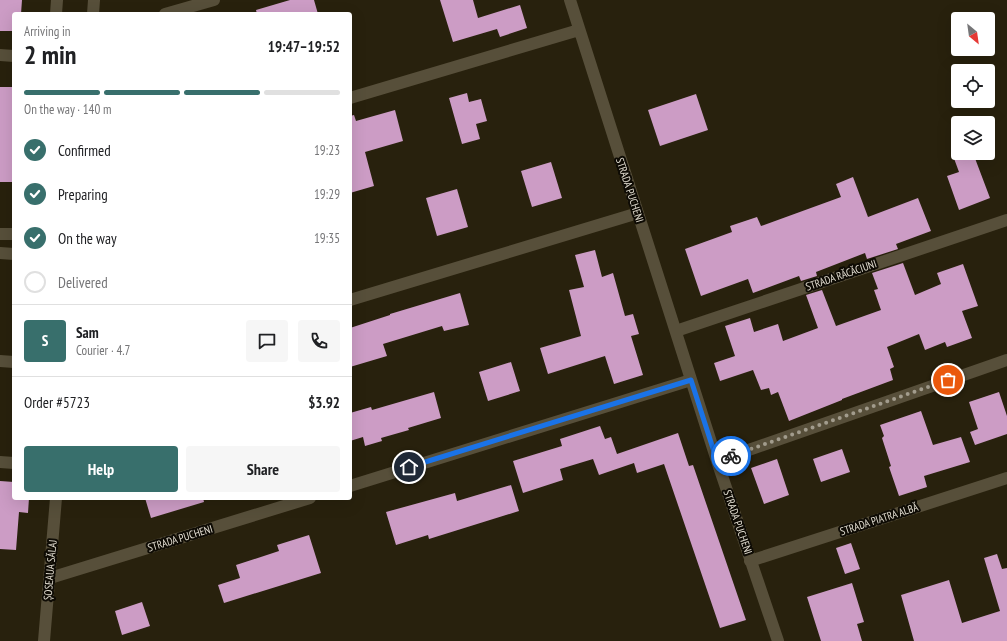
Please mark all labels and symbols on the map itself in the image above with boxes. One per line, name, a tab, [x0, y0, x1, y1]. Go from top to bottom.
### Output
north arrow	[951, 12, 995, 56]
street label: STRADA PUCHENI	[613, 156, 647, 224]
street label: STRADA RĂCĂCIUNI	[804, 256, 878, 294]
pin	[931, 363, 965, 397]
courier	[711, 436, 751, 476]
pin	[392, 450, 426, 484]
street label: STRADA PUCHENI	[720, 488, 756, 556]
street label: STRADA PIATRA ALBĂ	[838, 499, 921, 538]
street label: STRADA PUCHENI	[146, 521, 214, 555]
street label: ȘOSEAUA SĂLAJ	[40, 539, 60, 601]

